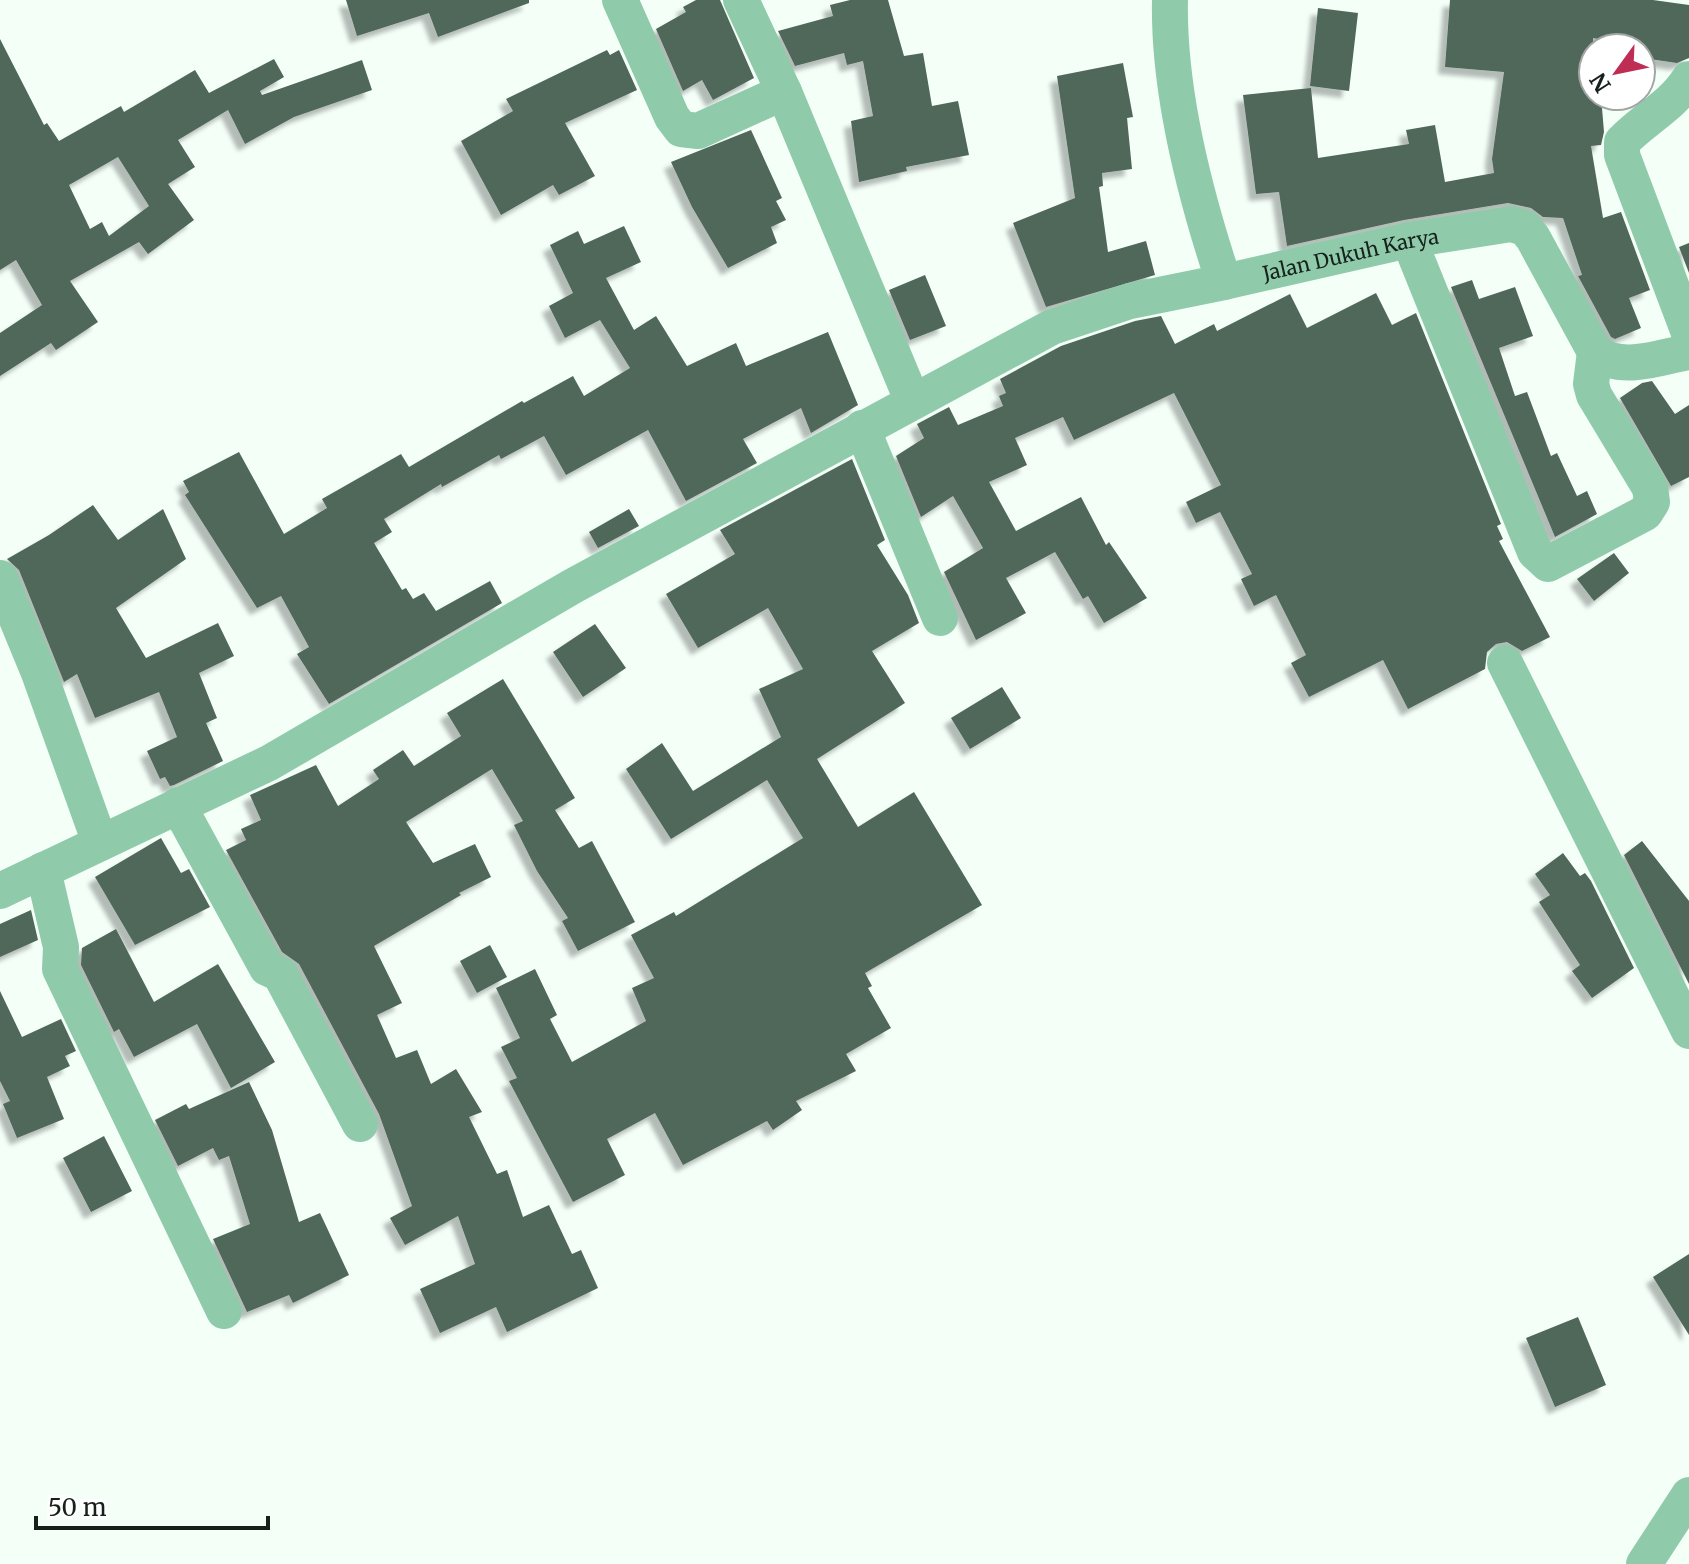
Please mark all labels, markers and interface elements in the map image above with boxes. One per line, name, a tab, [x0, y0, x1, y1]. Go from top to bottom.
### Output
north arrow	[1577, 32, 1657, 112]
text: N	[1583, 67, 1617, 98]
street label: Jalan Dukuh Karya	[1259, 223, 1441, 286]
scale bar	[36, 1480, 268, 1530]
text: 50 m	[48, 1492, 107, 1523]

